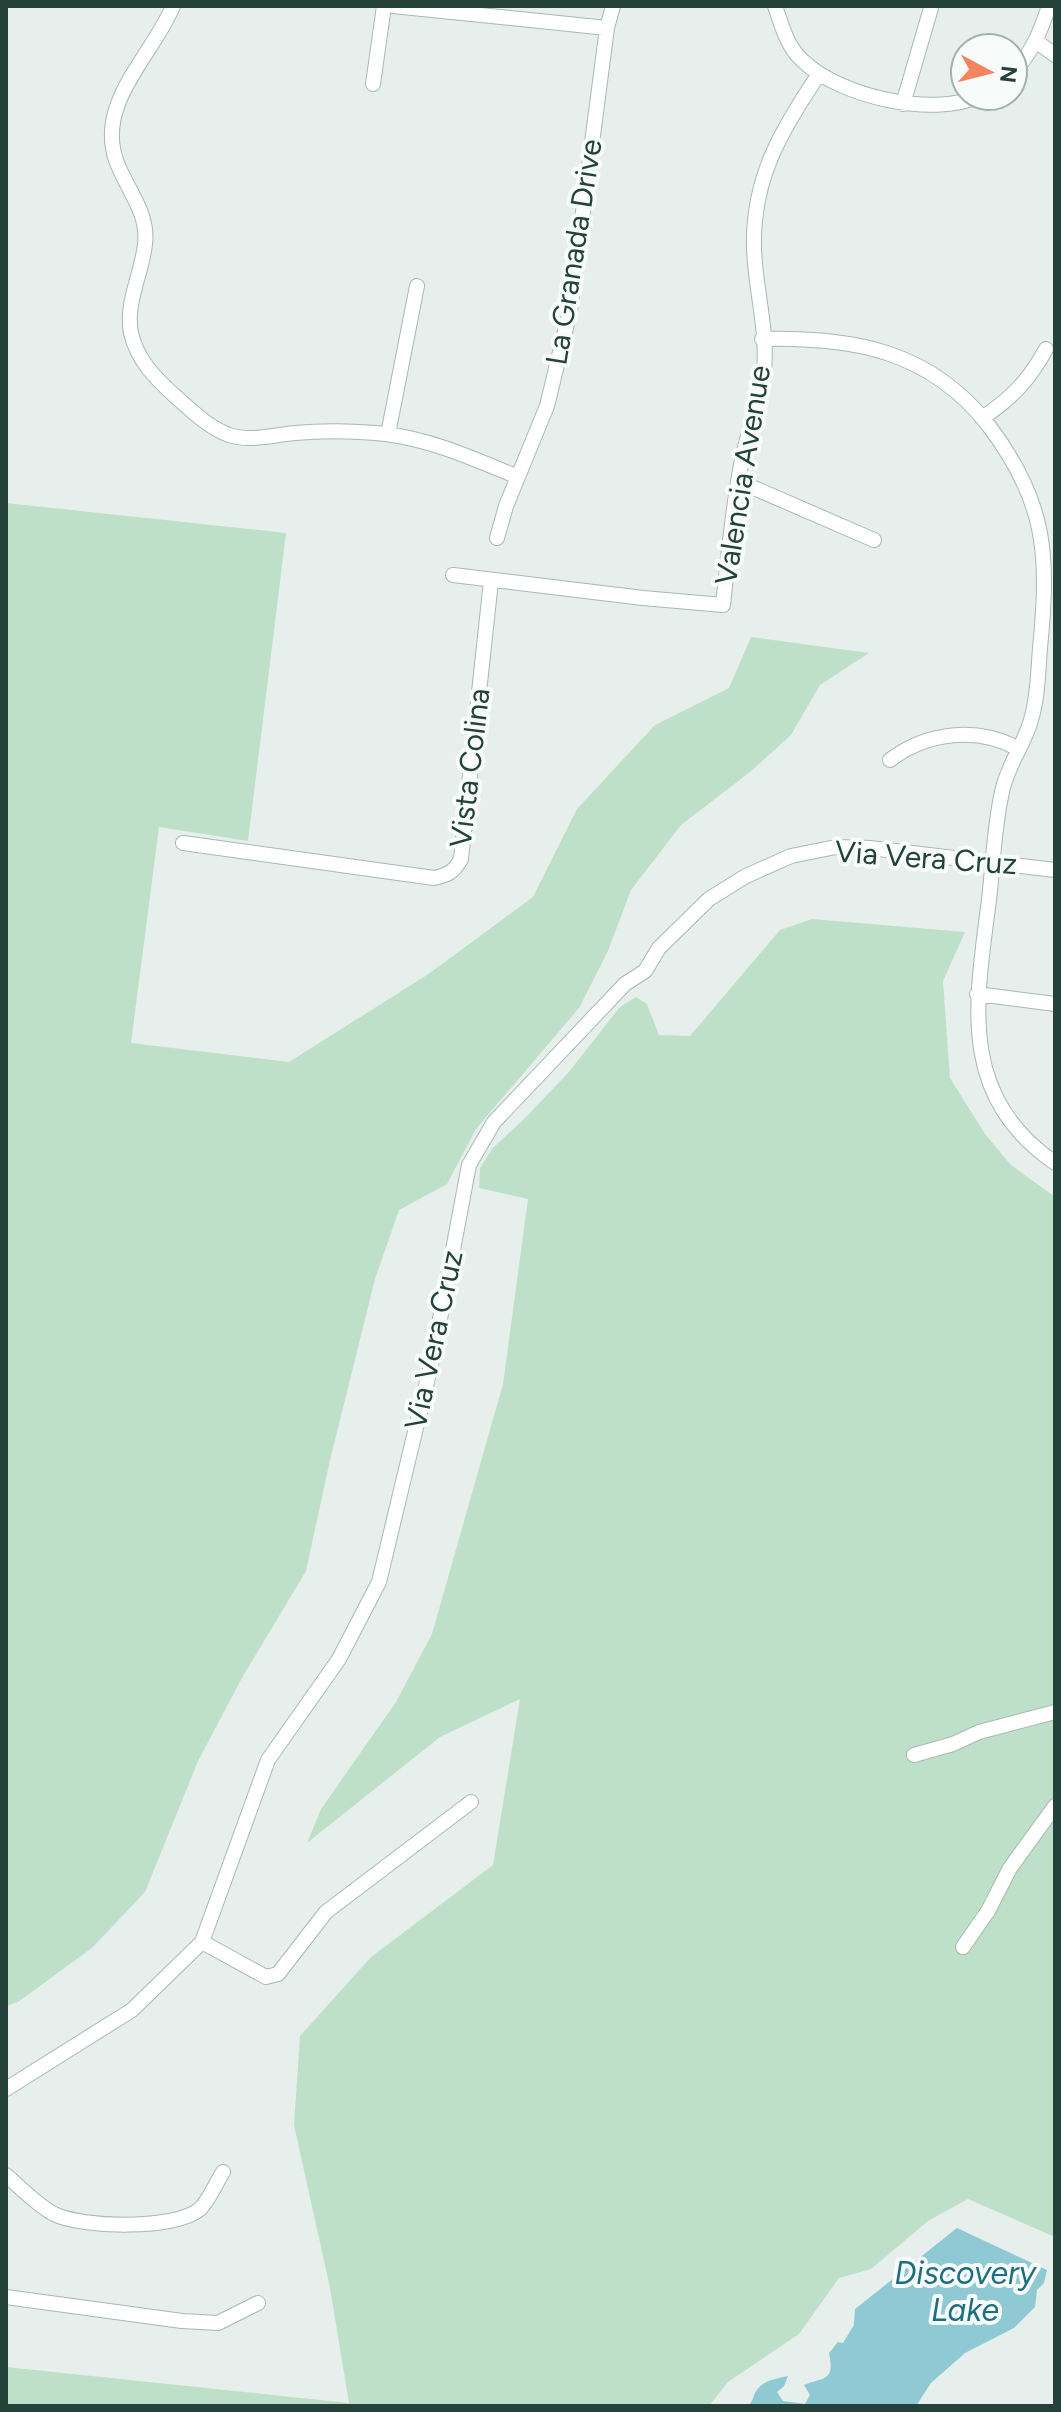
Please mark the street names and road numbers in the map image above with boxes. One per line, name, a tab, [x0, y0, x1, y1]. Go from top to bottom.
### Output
street label: La Granada Drive	[537, 136, 610, 368]
street label: Valencia Avenue	[707, 362, 778, 587]
street label: Vista Colina	[441, 686, 498, 850]
street label: Via Vera Cruz	[834, 833, 1018, 882]
street label: Via Vera Cruz	[396, 1247, 471, 1433]

